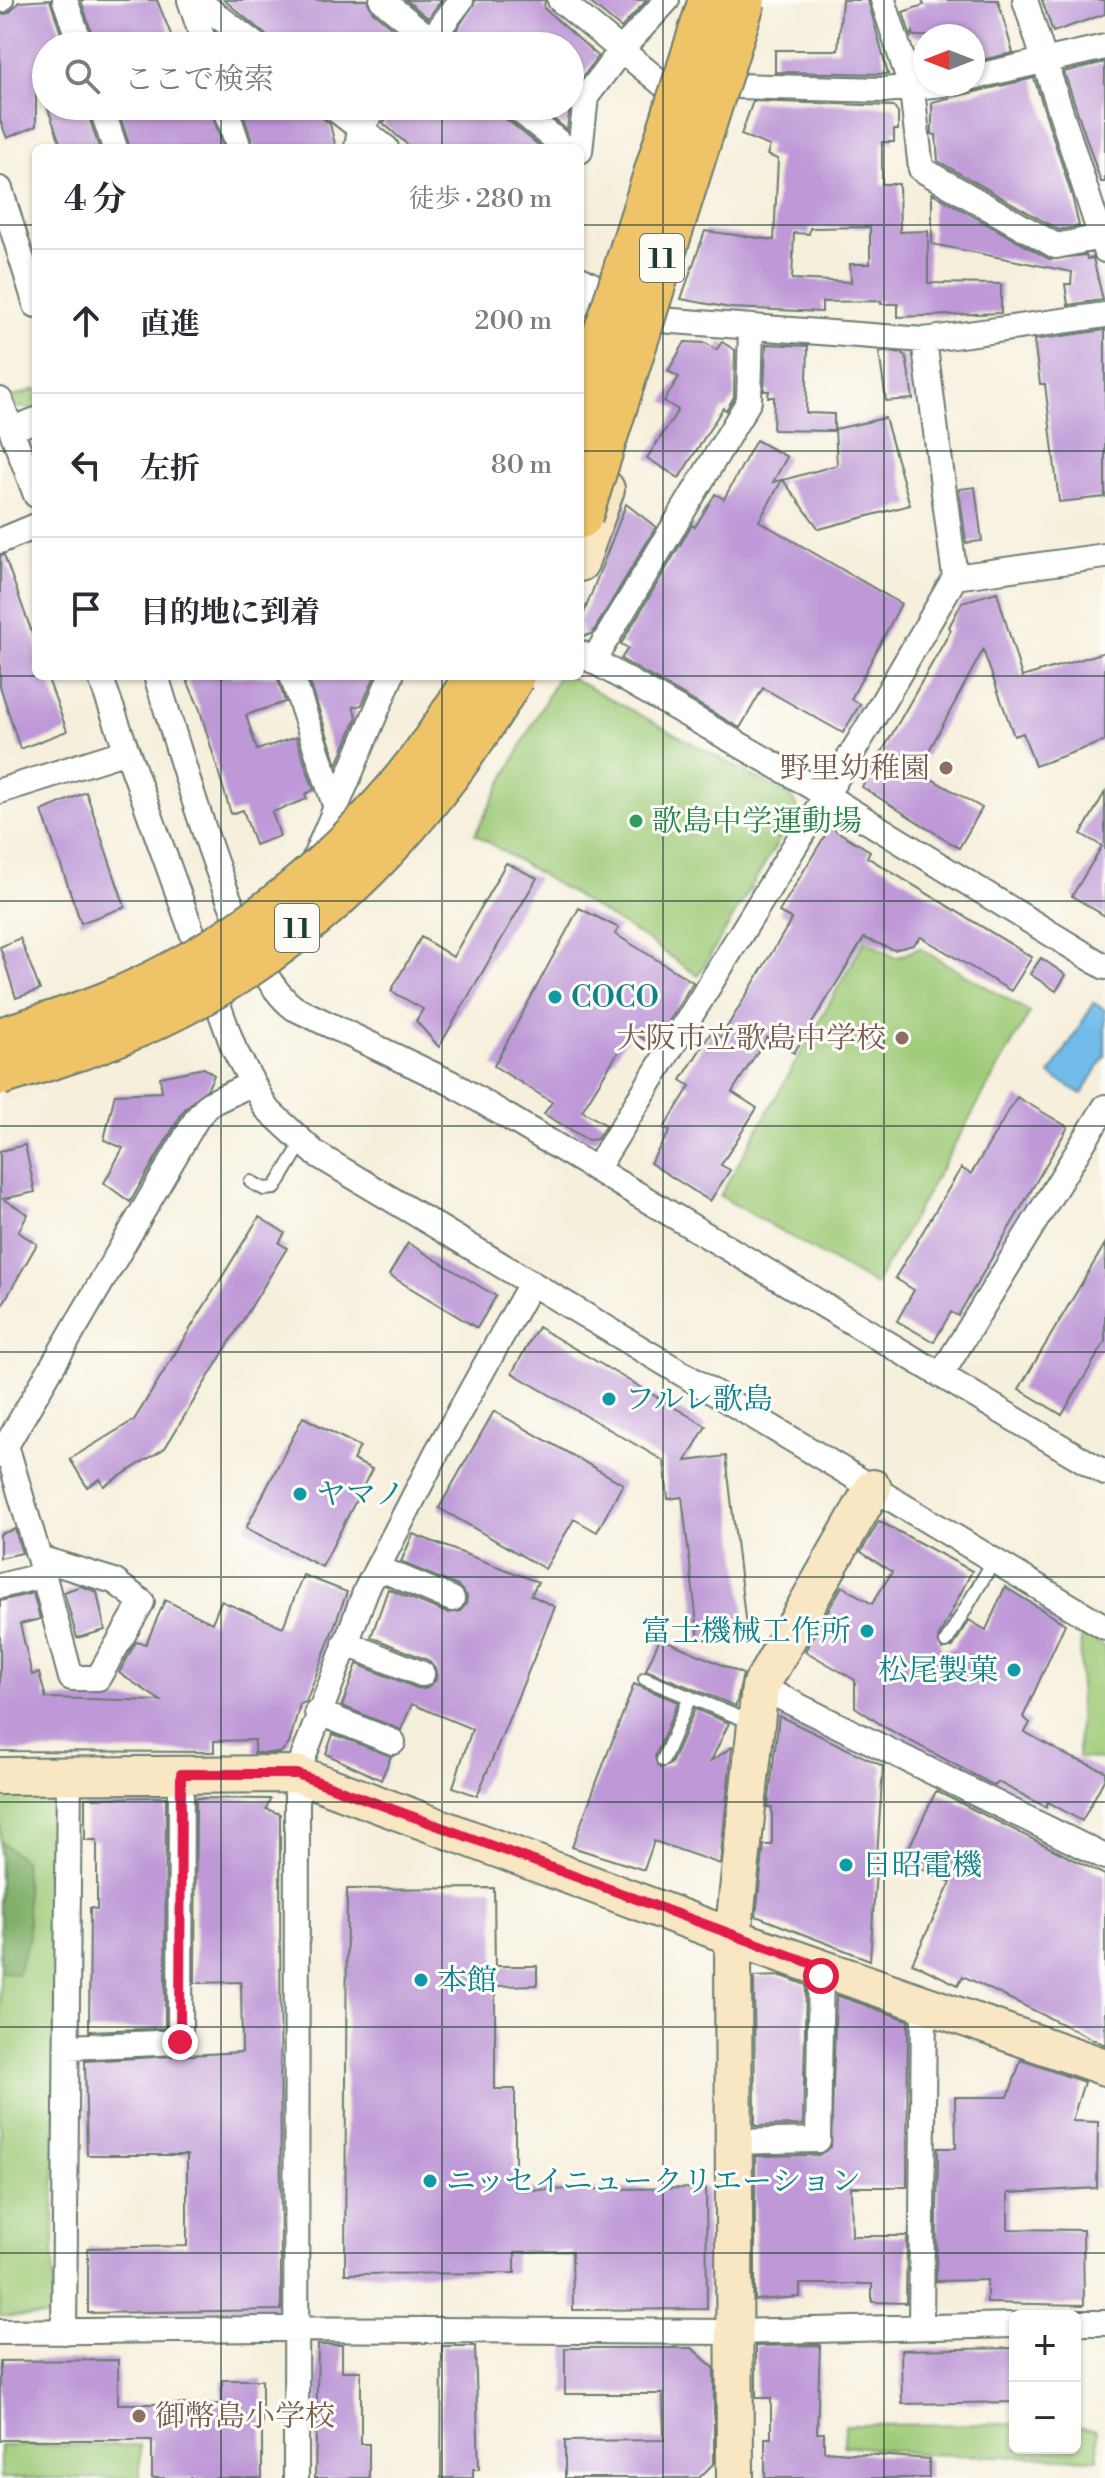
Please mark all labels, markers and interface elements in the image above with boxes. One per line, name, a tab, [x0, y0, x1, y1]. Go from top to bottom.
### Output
north arrow	[913, 24, 985, 96]
search box	[32, 32, 584, 120]
icon: search	[60, 54, 104, 98]
text: ここで検索	[124, 61, 274, 99]
text: 4 分	[64, 179, 126, 221]
text: 徒歩 · 280 m	[409, 183, 552, 215]
road number: 11	[640, 234, 684, 282]
icon: ahead	[64, 299, 108, 343]
text: 200 m	[475, 305, 552, 337]
text: 直進	[140, 306, 200, 344]
icon: left	[64, 443, 108, 487]
text: 80 m	[491, 449, 552, 481]
text: 左折	[140, 450, 200, 488]
icon: arrive	[64, 587, 108, 631]
text: 目的地に到着	[140, 594, 320, 632]
place label: 野里幼稚園	[780, 750, 930, 788]
marker: 野里幼稚園	[937, 759, 955, 777]
place label: 歌島中学運動場	[652, 803, 862, 841]
marker: 歌島中学運動場	[627, 812, 645, 830]
road number: 11	[275, 904, 319, 952]
place label: COCO	[571, 979, 659, 1017]
marker: COCO	[546, 988, 564, 1006]
place label: 大阪市立歌島中学校	[616, 1020, 886, 1058]
marker: 大阪市立歌島中学校	[893, 1029, 911, 1047]
place label: フルレ歌島	[625, 1381, 773, 1419]
marker: フルレ歌島	[600, 1390, 618, 1408]
place label: ヤマノ	[316, 1476, 405, 1514]
marker: ヤマノ	[291, 1485, 309, 1503]
place label: 富士機械工作所	[641, 1613, 851, 1651]
marker: 富士機械工作所	[858, 1622, 876, 1640]
place label: 松尾製菓	[878, 1652, 998, 1690]
marker: 松尾製菓	[1005, 1661, 1023, 1679]
place label: 日昭電機	[862, 1847, 982, 1885]
marker: 日昭電機	[837, 1856, 855, 1874]
route start	[803, 1958, 839, 1994]
place label: 本館	[437, 1962, 497, 2000]
marker: 本館	[412, 1971, 430, 1989]
route end	[162, 2024, 198, 2060]
place label: ニッセイニュークリエーション	[446, 2163, 861, 2201]
marker: ニッセイニュークリエーション	[421, 2172, 439, 2190]
map controls	[1009, 2310, 1081, 2454]
button: +	[1009, 2310, 1081, 2382]
button: −	[1009, 2382, 1081, 2454]
place label: 御幣島小学校	[155, 2398, 335, 2436]
marker: 御幣島小学校	[130, 2407, 148, 2425]

